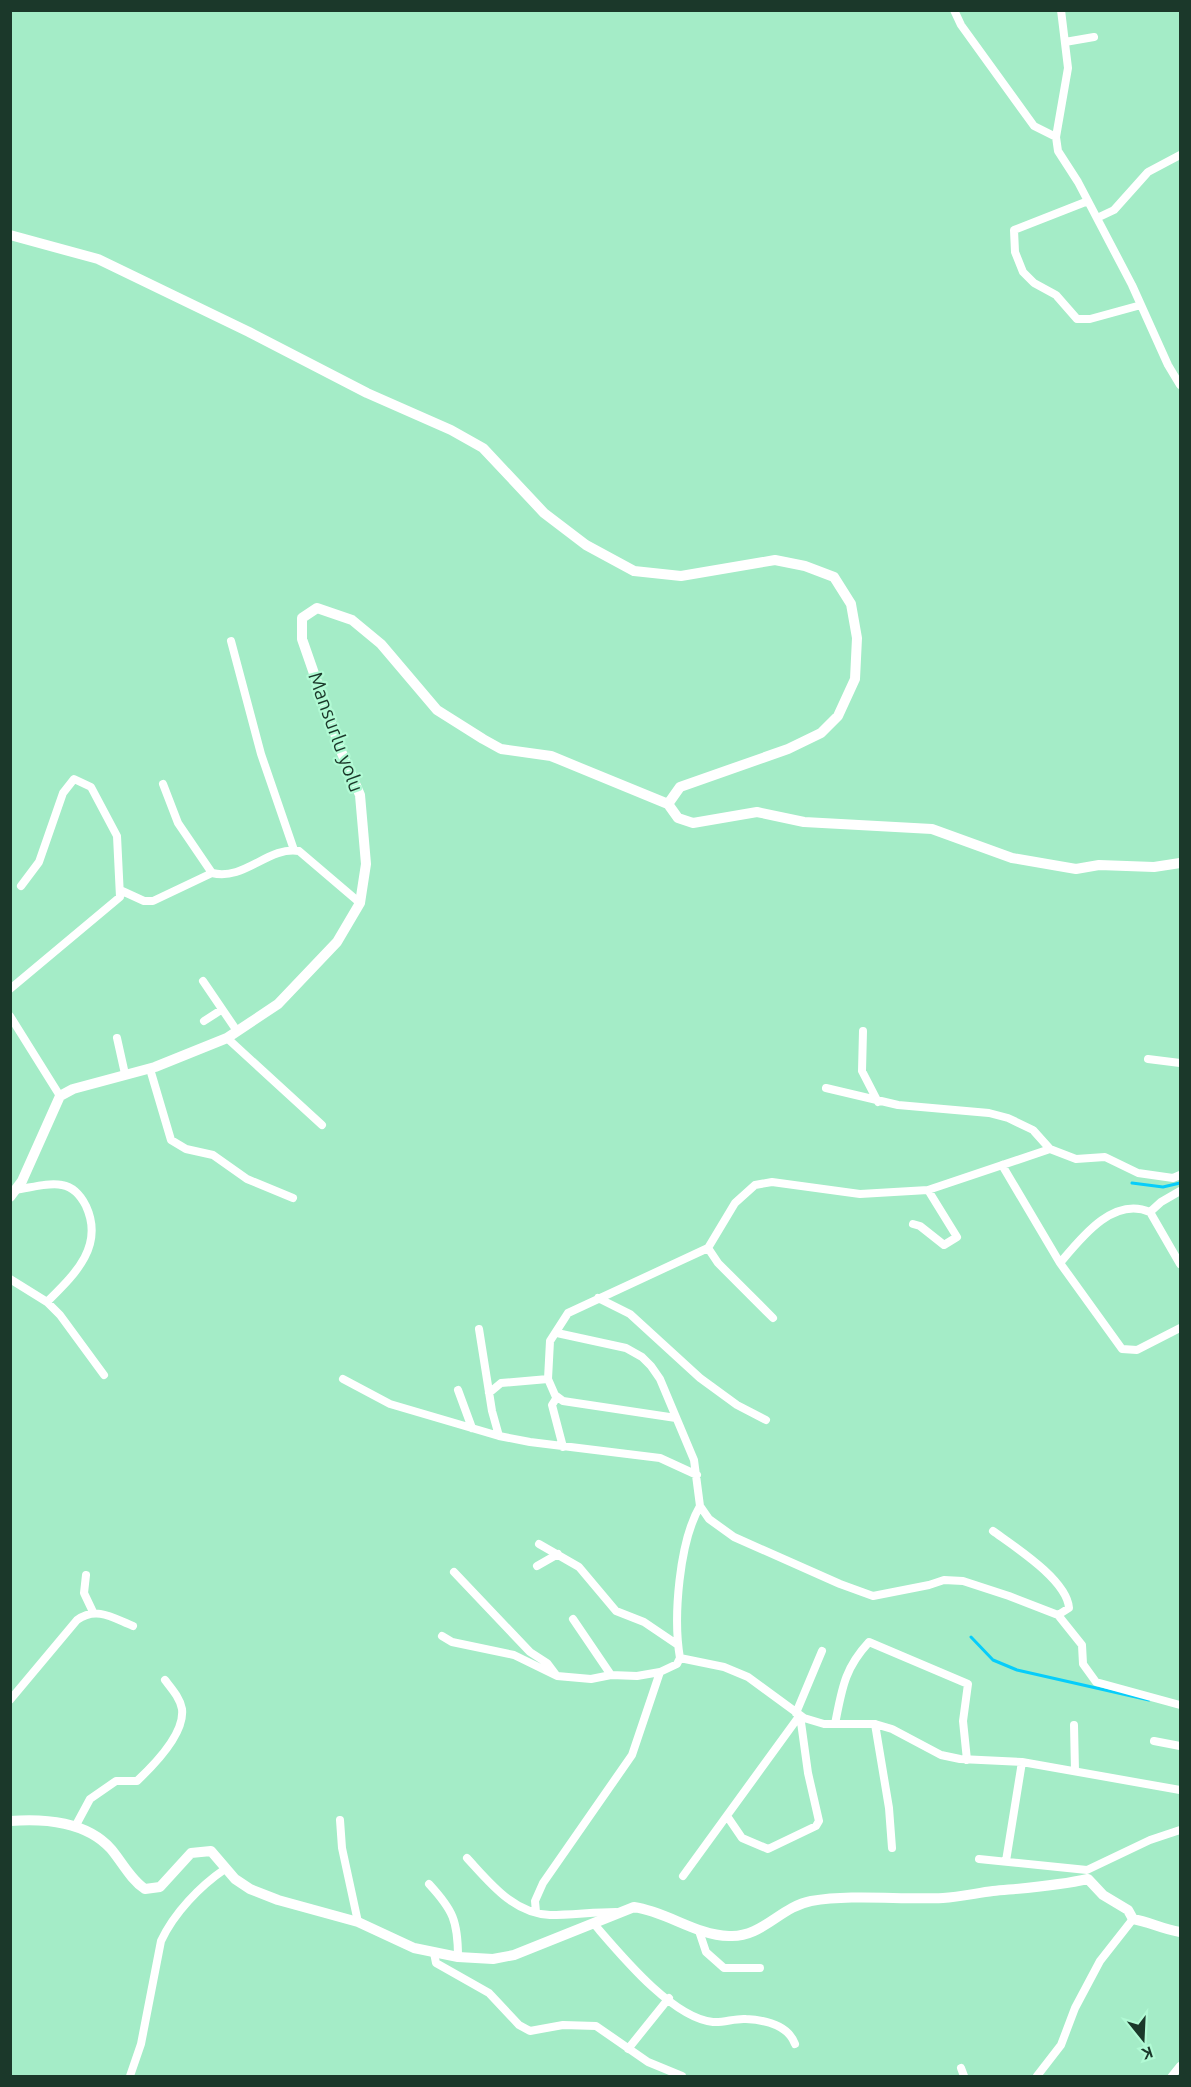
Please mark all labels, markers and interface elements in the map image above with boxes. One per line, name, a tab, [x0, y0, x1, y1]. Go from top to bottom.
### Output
street label: Mansurlu yolu	[304, 669, 369, 795]
north arrow	[1113, 2009, 1173, 2069]
text: K	[1139, 2043, 1155, 2064]

